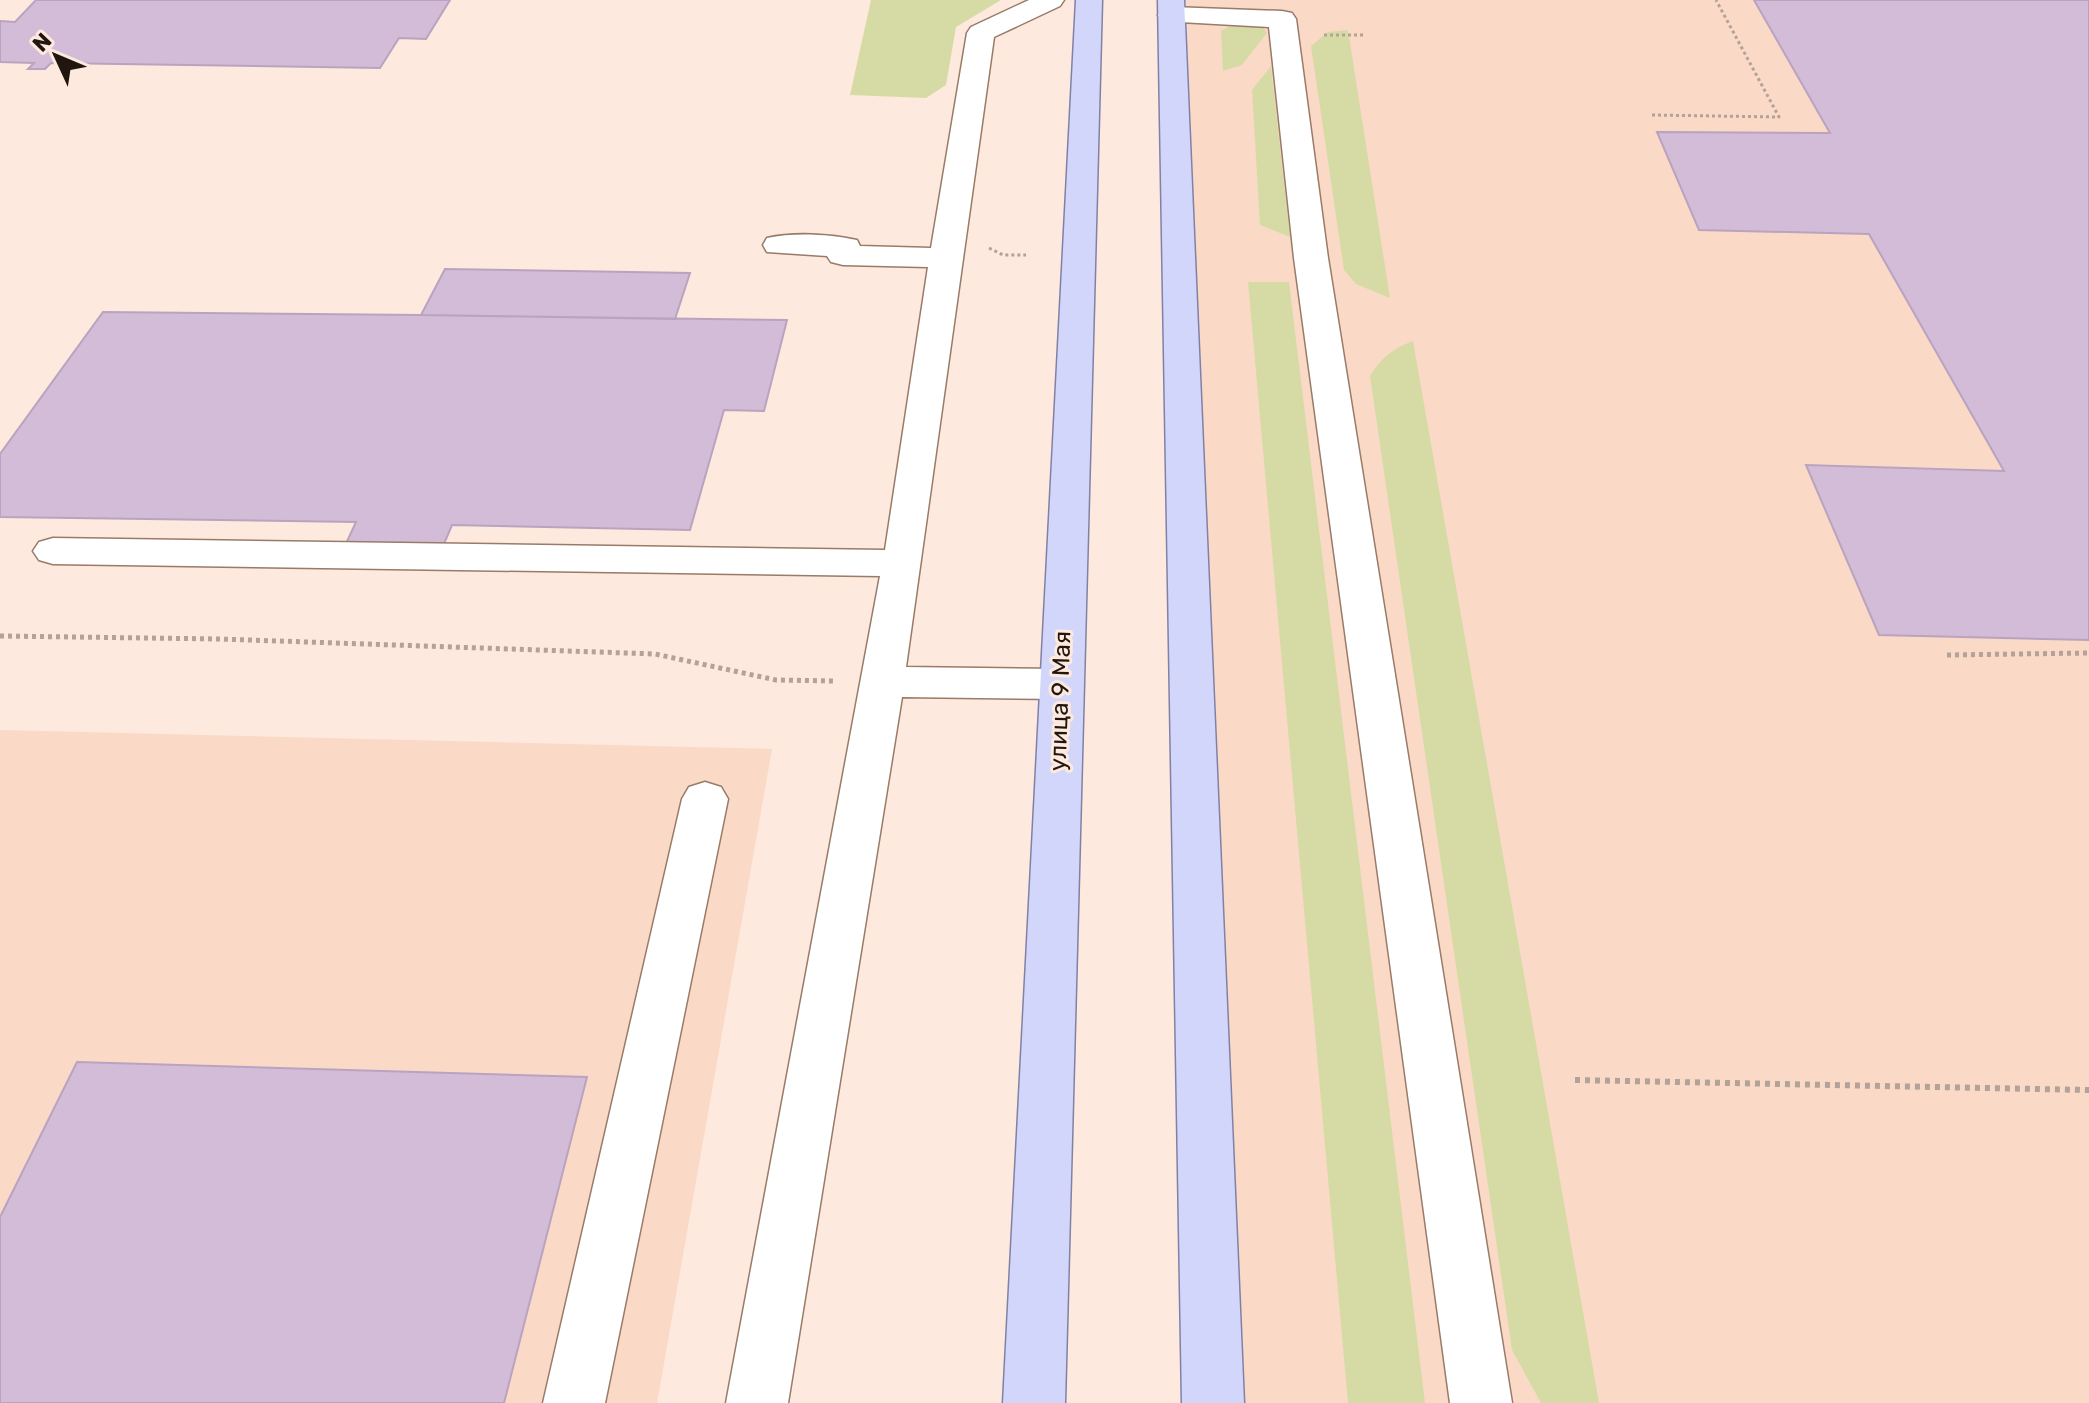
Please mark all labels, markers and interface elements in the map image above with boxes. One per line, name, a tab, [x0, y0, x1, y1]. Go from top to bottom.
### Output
north arrow	[16, 16, 96, 96]
text: N	[27, 27, 57, 58]
street label: улица 9 Мая	[1044, 630, 1076, 772]

